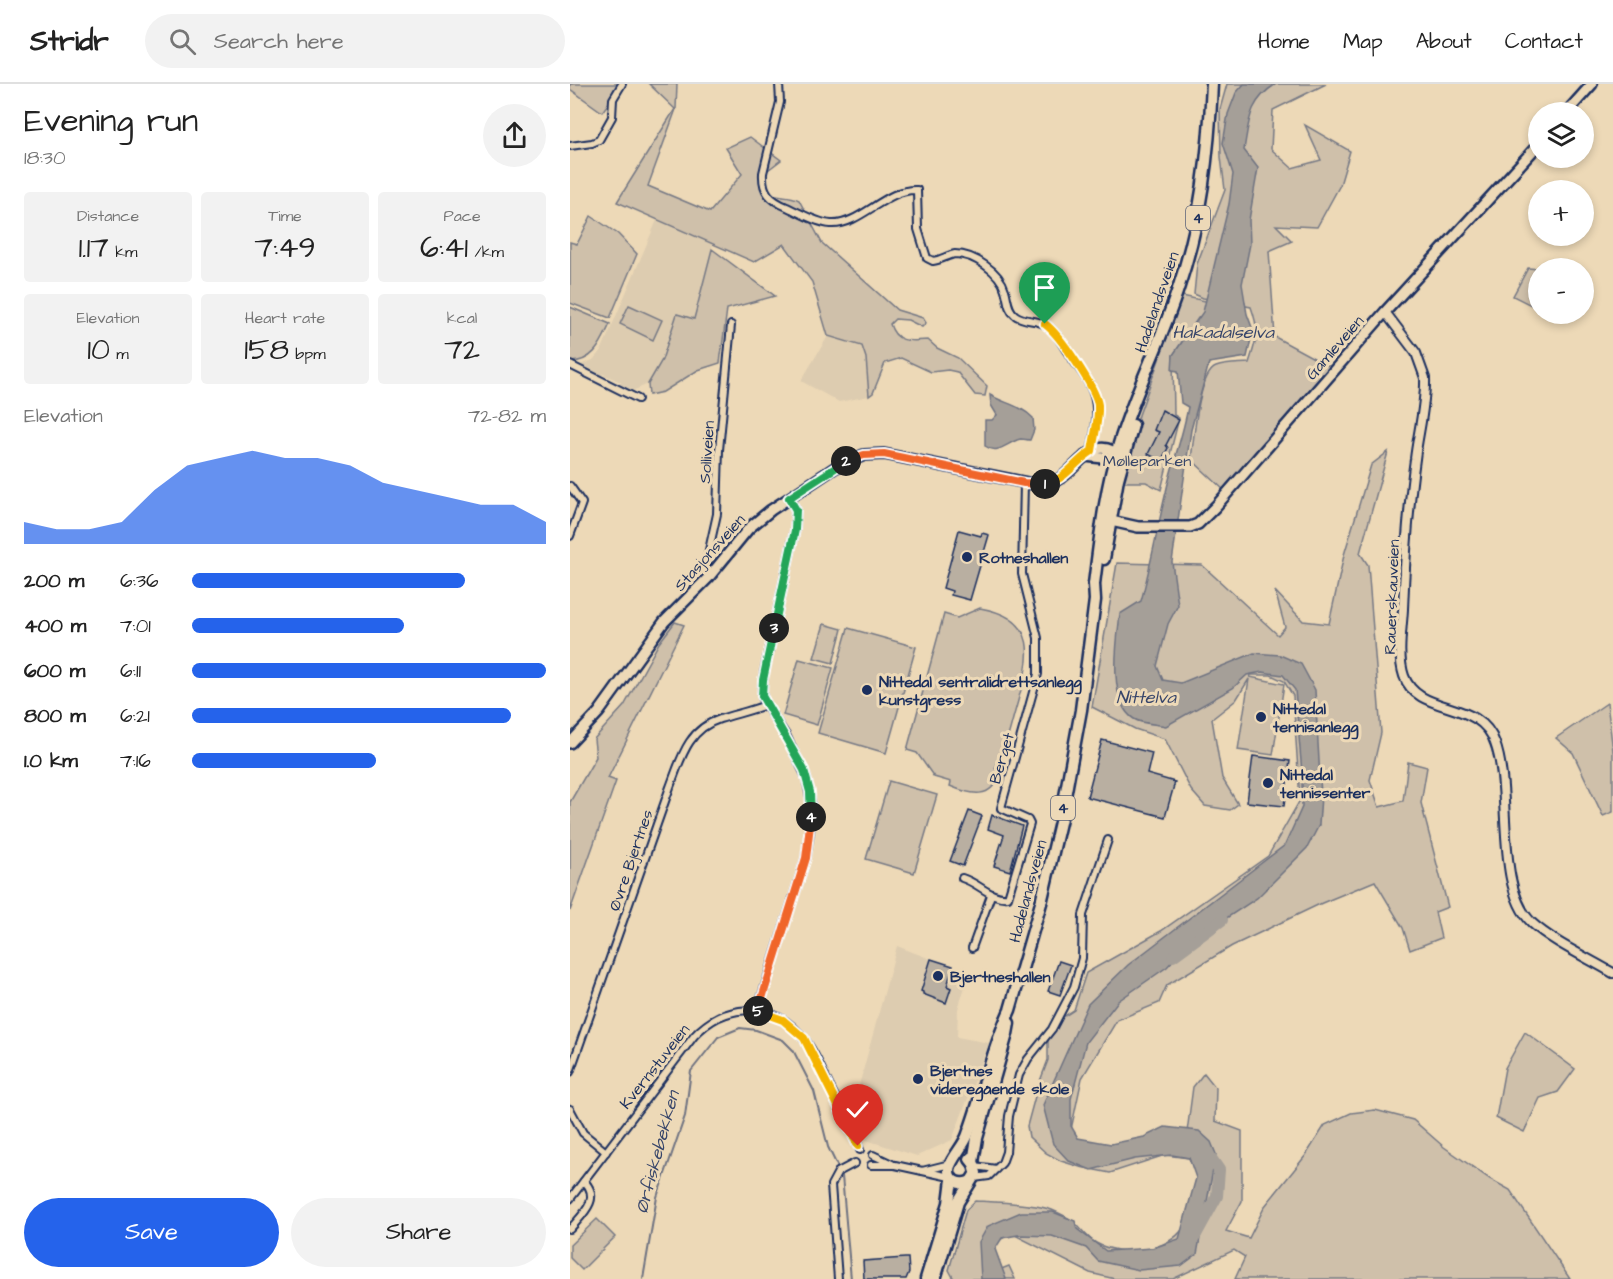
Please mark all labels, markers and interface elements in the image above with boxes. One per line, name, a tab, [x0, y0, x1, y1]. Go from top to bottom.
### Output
search box	[145, 14, 565, 68]
text: Stridr	[30, 22, 109, 61]
icon: search	[166, 25, 199, 58]
text: Search here	[214, 26, 344, 57]
text: Home	[1258, 27, 1310, 56]
text: Map	[1343, 27, 1383, 56]
text: About	[1416, 27, 1472, 56]
text: Contact	[1505, 27, 1583, 56]
text: Evening run	[24, 98, 198, 144]
map controls	[1528, 102, 1594, 324]
button: layers	[1528, 102, 1594, 168]
button: share	[483, 104, 546, 167]
text: 18:30	[24, 144, 66, 172]
button: +	[1528, 180, 1594, 246]
text: Distance	[77, 205, 139, 227]
text: Time	[268, 205, 302, 227]
text: Pace	[443, 205, 481, 227]
road number: 4	[1186, 206, 1210, 230]
text: 1.17	[78, 227, 109, 269]
text: 7:49	[255, 227, 315, 269]
text: 6:41	[420, 227, 468, 269]
text: km	[109, 241, 138, 263]
text: /km	[468, 241, 504, 263]
street label: Hadelandsveien	[1129, 249, 1185, 356]
button: −	[1528, 258, 1594, 324]
pin	[1019, 262, 1070, 324]
icon: arrive	[1028, 271, 1061, 304]
text: Elevation	[77, 307, 139, 329]
text: Heart rate	[245, 307, 325, 329]
text: kcal	[447, 307, 477, 329]
street label: Gamleveien	[1301, 311, 1369, 385]
water label: Hakadalselva	[1172, 320, 1275, 345]
text: 10	[87, 329, 110, 371]
text: 158	[244, 329, 289, 371]
text: 72	[444, 329, 480, 371]
text: m	[110, 343, 129, 365]
text: bpm	[289, 343, 326, 365]
text: Elevation	[24, 402, 103, 430]
text: 72–82 m	[468, 402, 546, 430]
street label: Solliveien	[694, 420, 720, 484]
pin: 2	[831, 446, 861, 476]
text: 2	[841, 450, 851, 472]
park label: Mølleparken	[1103, 450, 1191, 472]
pin: 1	[1030, 469, 1060, 499]
text: 1	[1044, 473, 1046, 495]
street label: Stasjonsveien	[669, 509, 750, 596]
street label: Rauerskauveien	[1379, 539, 1405, 655]
place label: Rotneshallen	[979, 547, 1068, 569]
marker: Rotneshallen	[960, 550, 974, 564]
text: 200 m	[24, 567, 84, 595]
text: 6:36	[120, 567, 159, 595]
text: 400 m	[24, 612, 86, 640]
text: 7:01	[120, 612, 151, 640]
pin: 3	[759, 613, 789, 643]
text: 3	[770, 617, 778, 639]
text: 600 m	[24, 657, 85, 685]
text: 6:11	[120, 657, 141, 685]
place label: Nittedal sentralidrettsanlegg kunstgress	[879, 671, 1083, 713]
marker: Nittedal sentralidrettsanlegg kunstgress	[860, 683, 874, 697]
water label: Nittelva	[1116, 685, 1177, 710]
place label: Nittedal tennisanlegg	[1272, 698, 1359, 740]
text: 800 m	[24, 702, 86, 730]
text: 6:21	[120, 702, 150, 730]
marker: Nittedal tennisanlegg	[1254, 710, 1268, 724]
street label: Berget	[984, 730, 1021, 787]
text: 1.0 km	[24, 747, 78, 775]
text: 7:16	[120, 747, 151, 775]
place label: Nittedal tennissenter	[1279, 764, 1370, 804]
marker: Nittedal tennissenter	[1261, 776, 1275, 790]
road number: 4	[1051, 796, 1075, 820]
pin: 4	[796, 802, 826, 832]
text: 4	[806, 806, 816, 828]
street label: Øvre Bjertnes	[603, 807, 659, 914]
street label: Hadelandsveien	[1004, 837, 1052, 945]
place label: Bjertneshallen	[950, 966, 1051, 988]
marker: Bjertneshallen	[931, 969, 945, 983]
pin: 5	[743, 996, 773, 1026]
text: 5	[752, 1000, 764, 1022]
street label: Kvernstuveien	[615, 1020, 695, 1114]
place label: Bjertnes videregående skole	[930, 1060, 1070, 1102]
marker: Bjertnes videregående skole	[911, 1072, 925, 1086]
pin	[832, 1084, 883, 1146]
water label: Ørfiskebekken	[629, 1086, 686, 1216]
icon: check	[841, 1093, 874, 1126]
button: Save	[24, 1198, 279, 1267]
button: Share	[291, 1198, 546, 1267]

